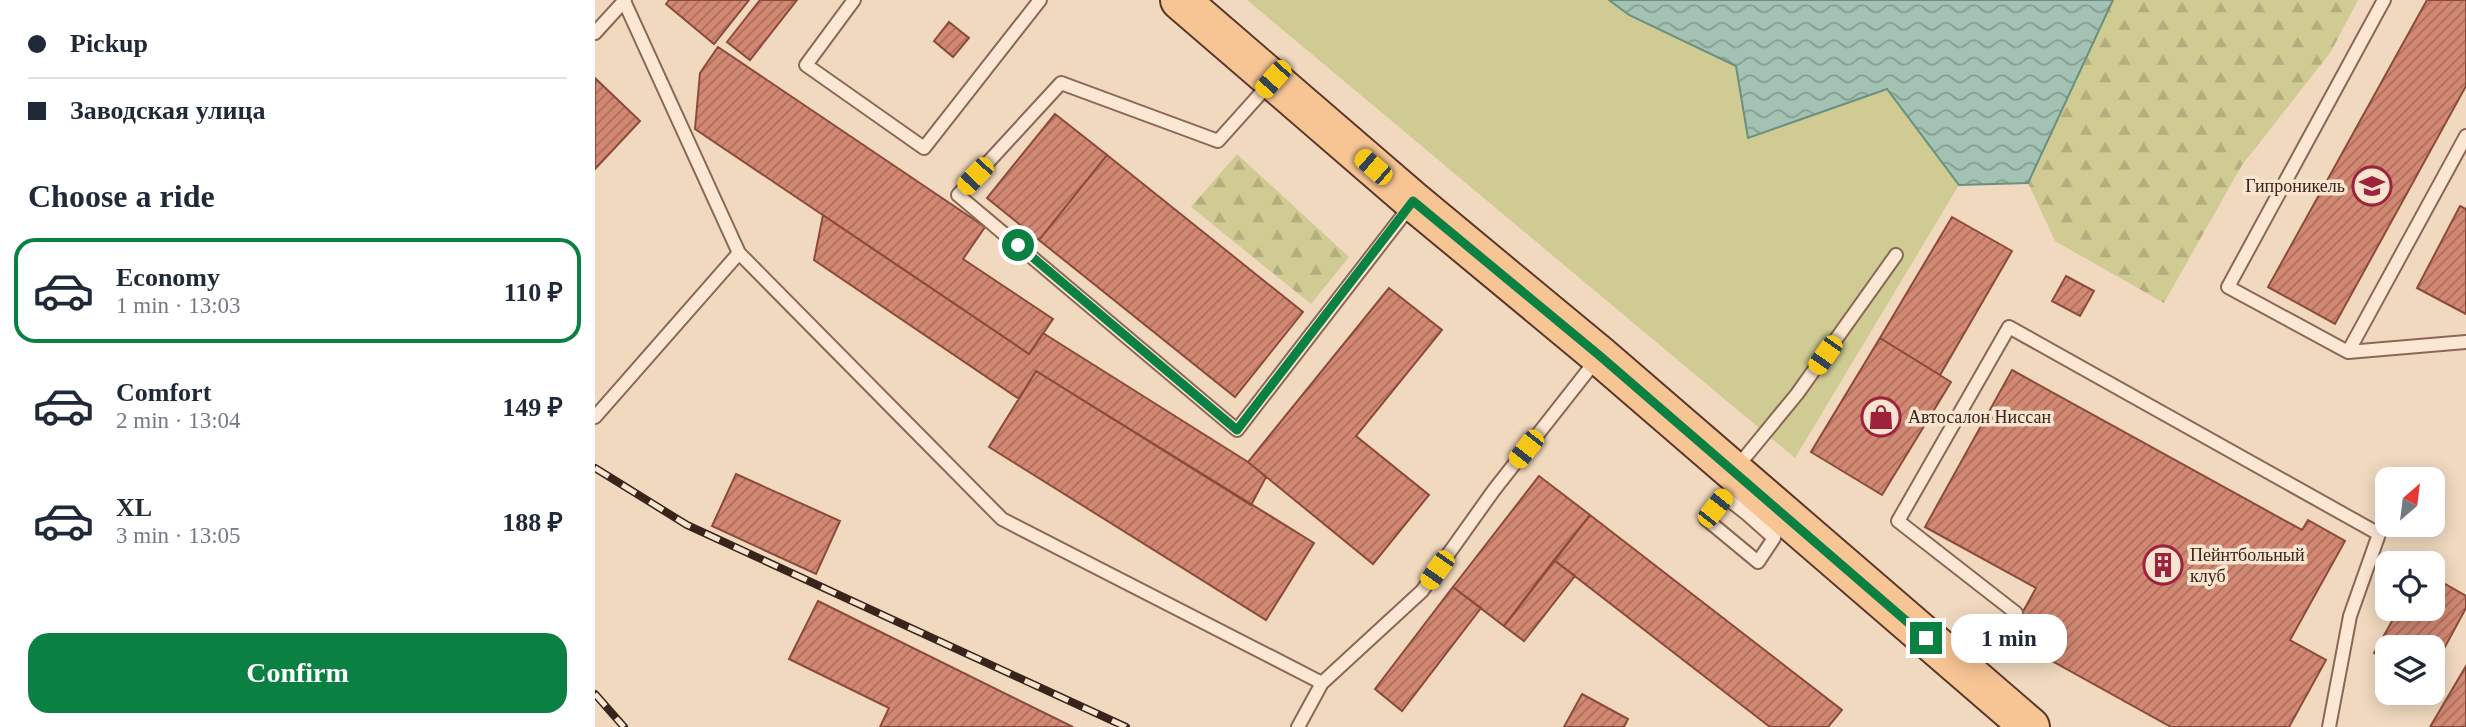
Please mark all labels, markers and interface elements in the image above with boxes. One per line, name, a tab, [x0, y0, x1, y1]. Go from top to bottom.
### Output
text: Pickup	[70, 29, 148, 58]
car	[1252, 56, 1295, 102]
text: Заводская улица	[70, 96, 266, 125]
car	[1351, 145, 1396, 189]
car	[953, 153, 998, 199]
school or university icon: Гипроникель	[2351, 165, 2393, 207]
place label: Гипроникель	[2245, 176, 2345, 196]
text: Choose a ride	[28, 178, 215, 214]
route start	[1002, 229, 1034, 261]
icon: car	[32, 259, 95, 322]
text: Economy	[116, 263, 220, 292]
text: 110 ₽	[504, 278, 563, 307]
text: 1 min · 13:03	[116, 293, 241, 318]
car	[1805, 332, 1846, 378]
icon: car	[32, 374, 95, 437]
text: Comfort	[116, 378, 211, 407]
text: 149 ₽	[502, 393, 563, 422]
shop icon: Автосалон Ниссан	[1860, 396, 1902, 438]
place label: Автосалон Ниссан	[1908, 407, 2051, 427]
text: 2 min · 13:04	[116, 408, 241, 433]
car	[1505, 426, 1548, 472]
north arrow	[2375, 467, 2445, 537]
map controls	[2375, 467, 2445, 705]
car	[1694, 485, 1737, 531]
icon: car	[32, 489, 95, 552]
text: XL	[116, 493, 152, 522]
text: 188 ₽	[502, 508, 563, 537]
text: 3 min · 13:05	[116, 523, 241, 548]
building icon: Пейнтбольный клуб	[2142, 544, 2184, 586]
place label: Пейнтбольный клуб	[2190, 545, 2305, 586]
car	[1417, 547, 1458, 593]
button: locate	[2375, 551, 2445, 621]
callout: 1 min	[1951, 614, 2066, 662]
route end	[1910, 622, 1942, 654]
text: 1 min	[1981, 626, 2037, 651]
button: Confirm	[28, 633, 567, 713]
button: layers	[2375, 635, 2445, 705]

